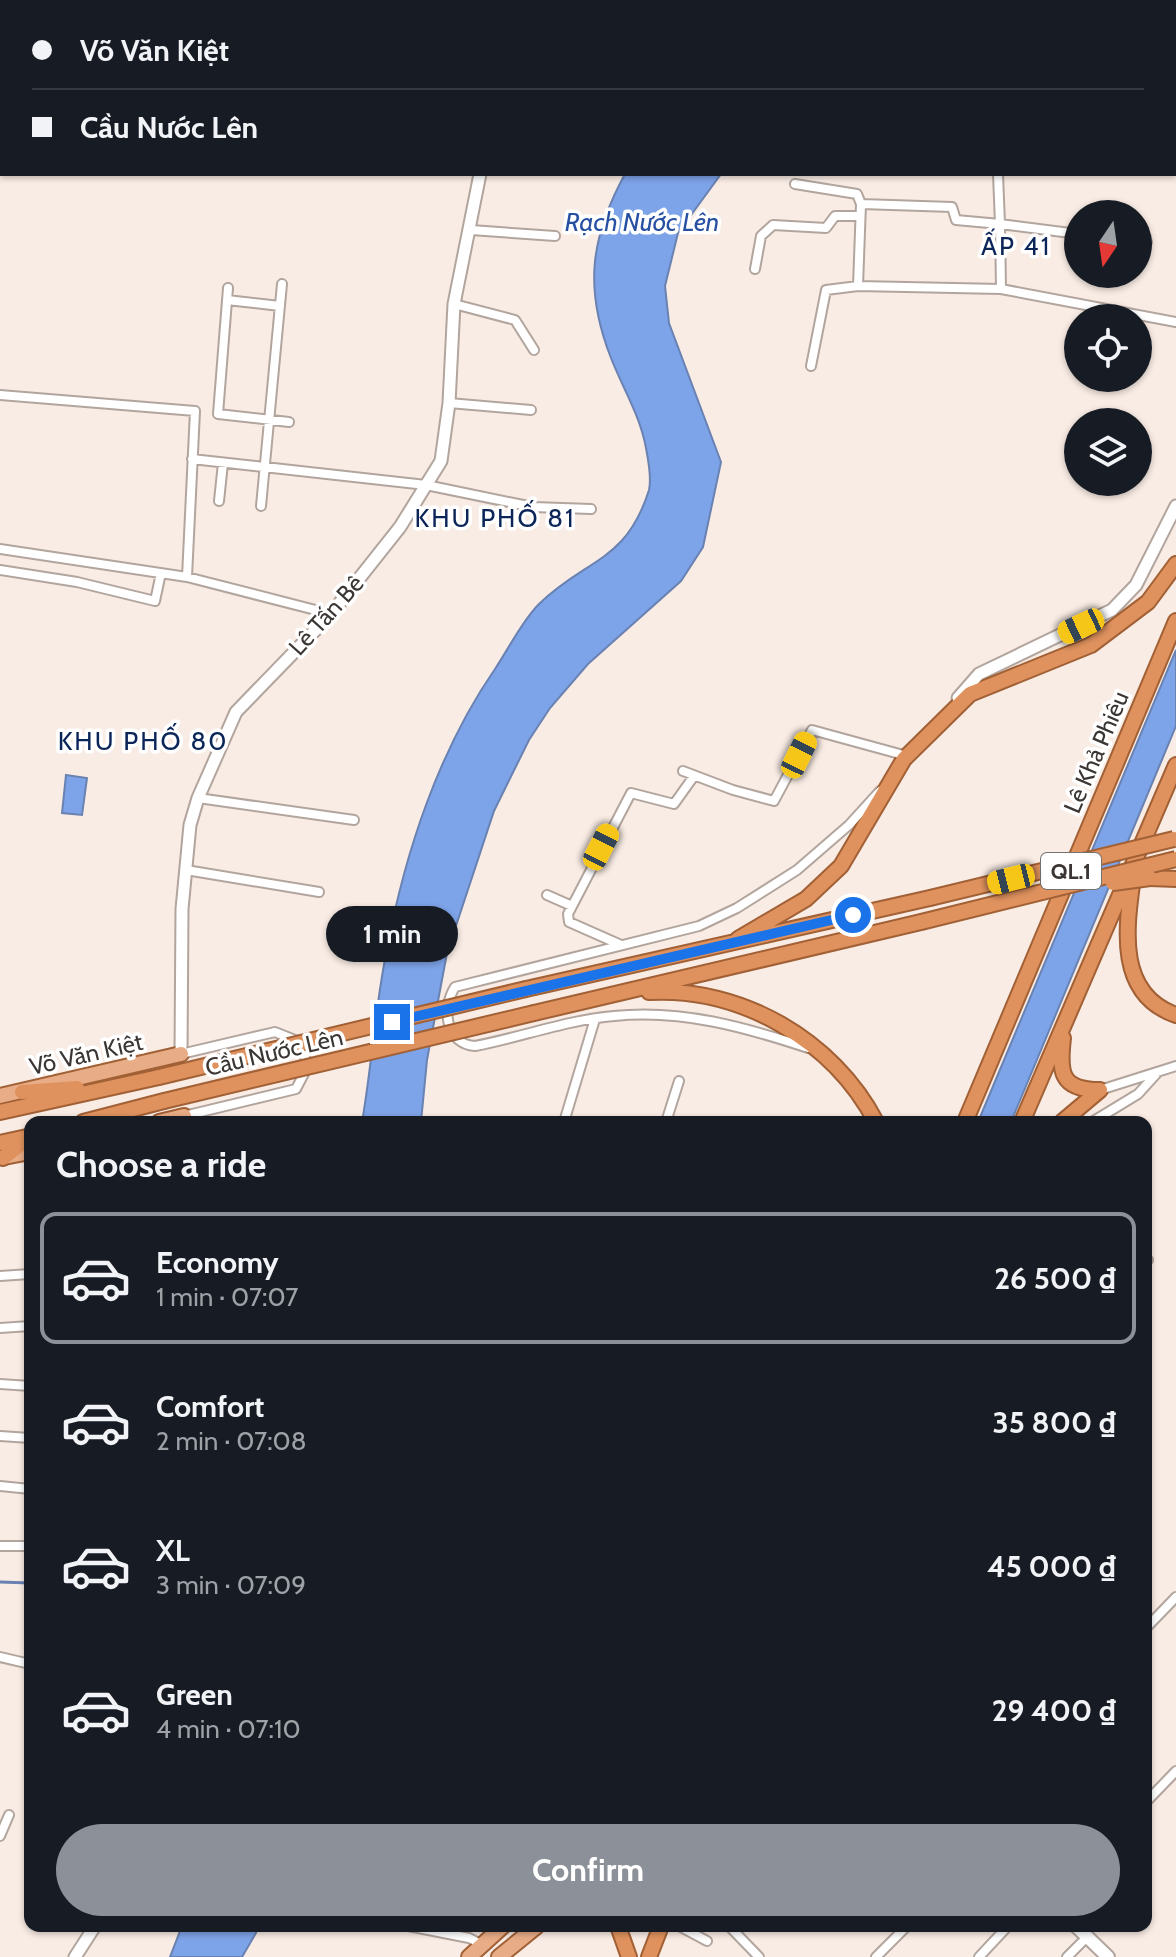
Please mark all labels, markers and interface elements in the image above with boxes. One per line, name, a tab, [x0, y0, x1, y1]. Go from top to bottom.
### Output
text: Võ Văn Kiệt	[80, 32, 229, 69]
text: Cầu Nước Lên	[80, 109, 258, 146]
north arrow	[1064, 200, 1152, 288]
map controls	[1064, 200, 1152, 496]
water label: Rạch Nước Lên	[565, 206, 719, 238]
district label: ẤP 41	[981, 228, 1051, 262]
button: locate	[1064, 304, 1152, 392]
button: layers	[1064, 408, 1152, 496]
district label: KHU PHỐ 81	[414, 500, 576, 534]
street label: Lê Tấn Bê	[283, 569, 369, 661]
car	[1054, 605, 1108, 647]
street label: Lê Khả Phiêu	[1057, 687, 1135, 817]
district label: KHU PHỐ 80	[58, 723, 228, 757]
car	[778, 728, 820, 782]
car	[579, 820, 623, 874]
road number: QL.1	[1041, 853, 1101, 889]
car	[985, 862, 1037, 896]
route start	[835, 897, 871, 933]
callout: 1 min	[326, 906, 458, 962]
text: 1 min	[363, 918, 421, 950]
route end	[374, 1004, 410, 1040]
street label: Cầu Nước Lên	[202, 1022, 346, 1082]
street label: Võ Văn Kiệt	[26, 1027, 146, 1081]
text: Choose a ride	[56, 1142, 266, 1186]
icon: car	[60, 1242, 132, 1314]
text: Economy	[156, 1244, 279, 1281]
text: 26 500 ₫	[994, 1260, 1116, 1297]
text: 1 min · 07:07	[156, 1281, 298, 1313]
icon: car	[60, 1386, 132, 1458]
text: Comfort	[156, 1388, 264, 1425]
text: 35 800 ₫	[993, 1404, 1116, 1441]
text: 2 min · 07:08	[156, 1425, 306, 1457]
icon: car	[60, 1530, 132, 1602]
text: XL	[156, 1532, 190, 1569]
text: 45 000 ₫	[987, 1548, 1116, 1585]
text: 3 min · 07:09	[156, 1569, 306, 1601]
icon: car	[60, 1674, 132, 1746]
text: Green	[156, 1676, 233, 1713]
text: 29 400 ₫	[992, 1692, 1116, 1729]
text: 4 min · 07:10	[156, 1713, 301, 1745]
button: Confirm	[56, 1824, 1120, 1916]

